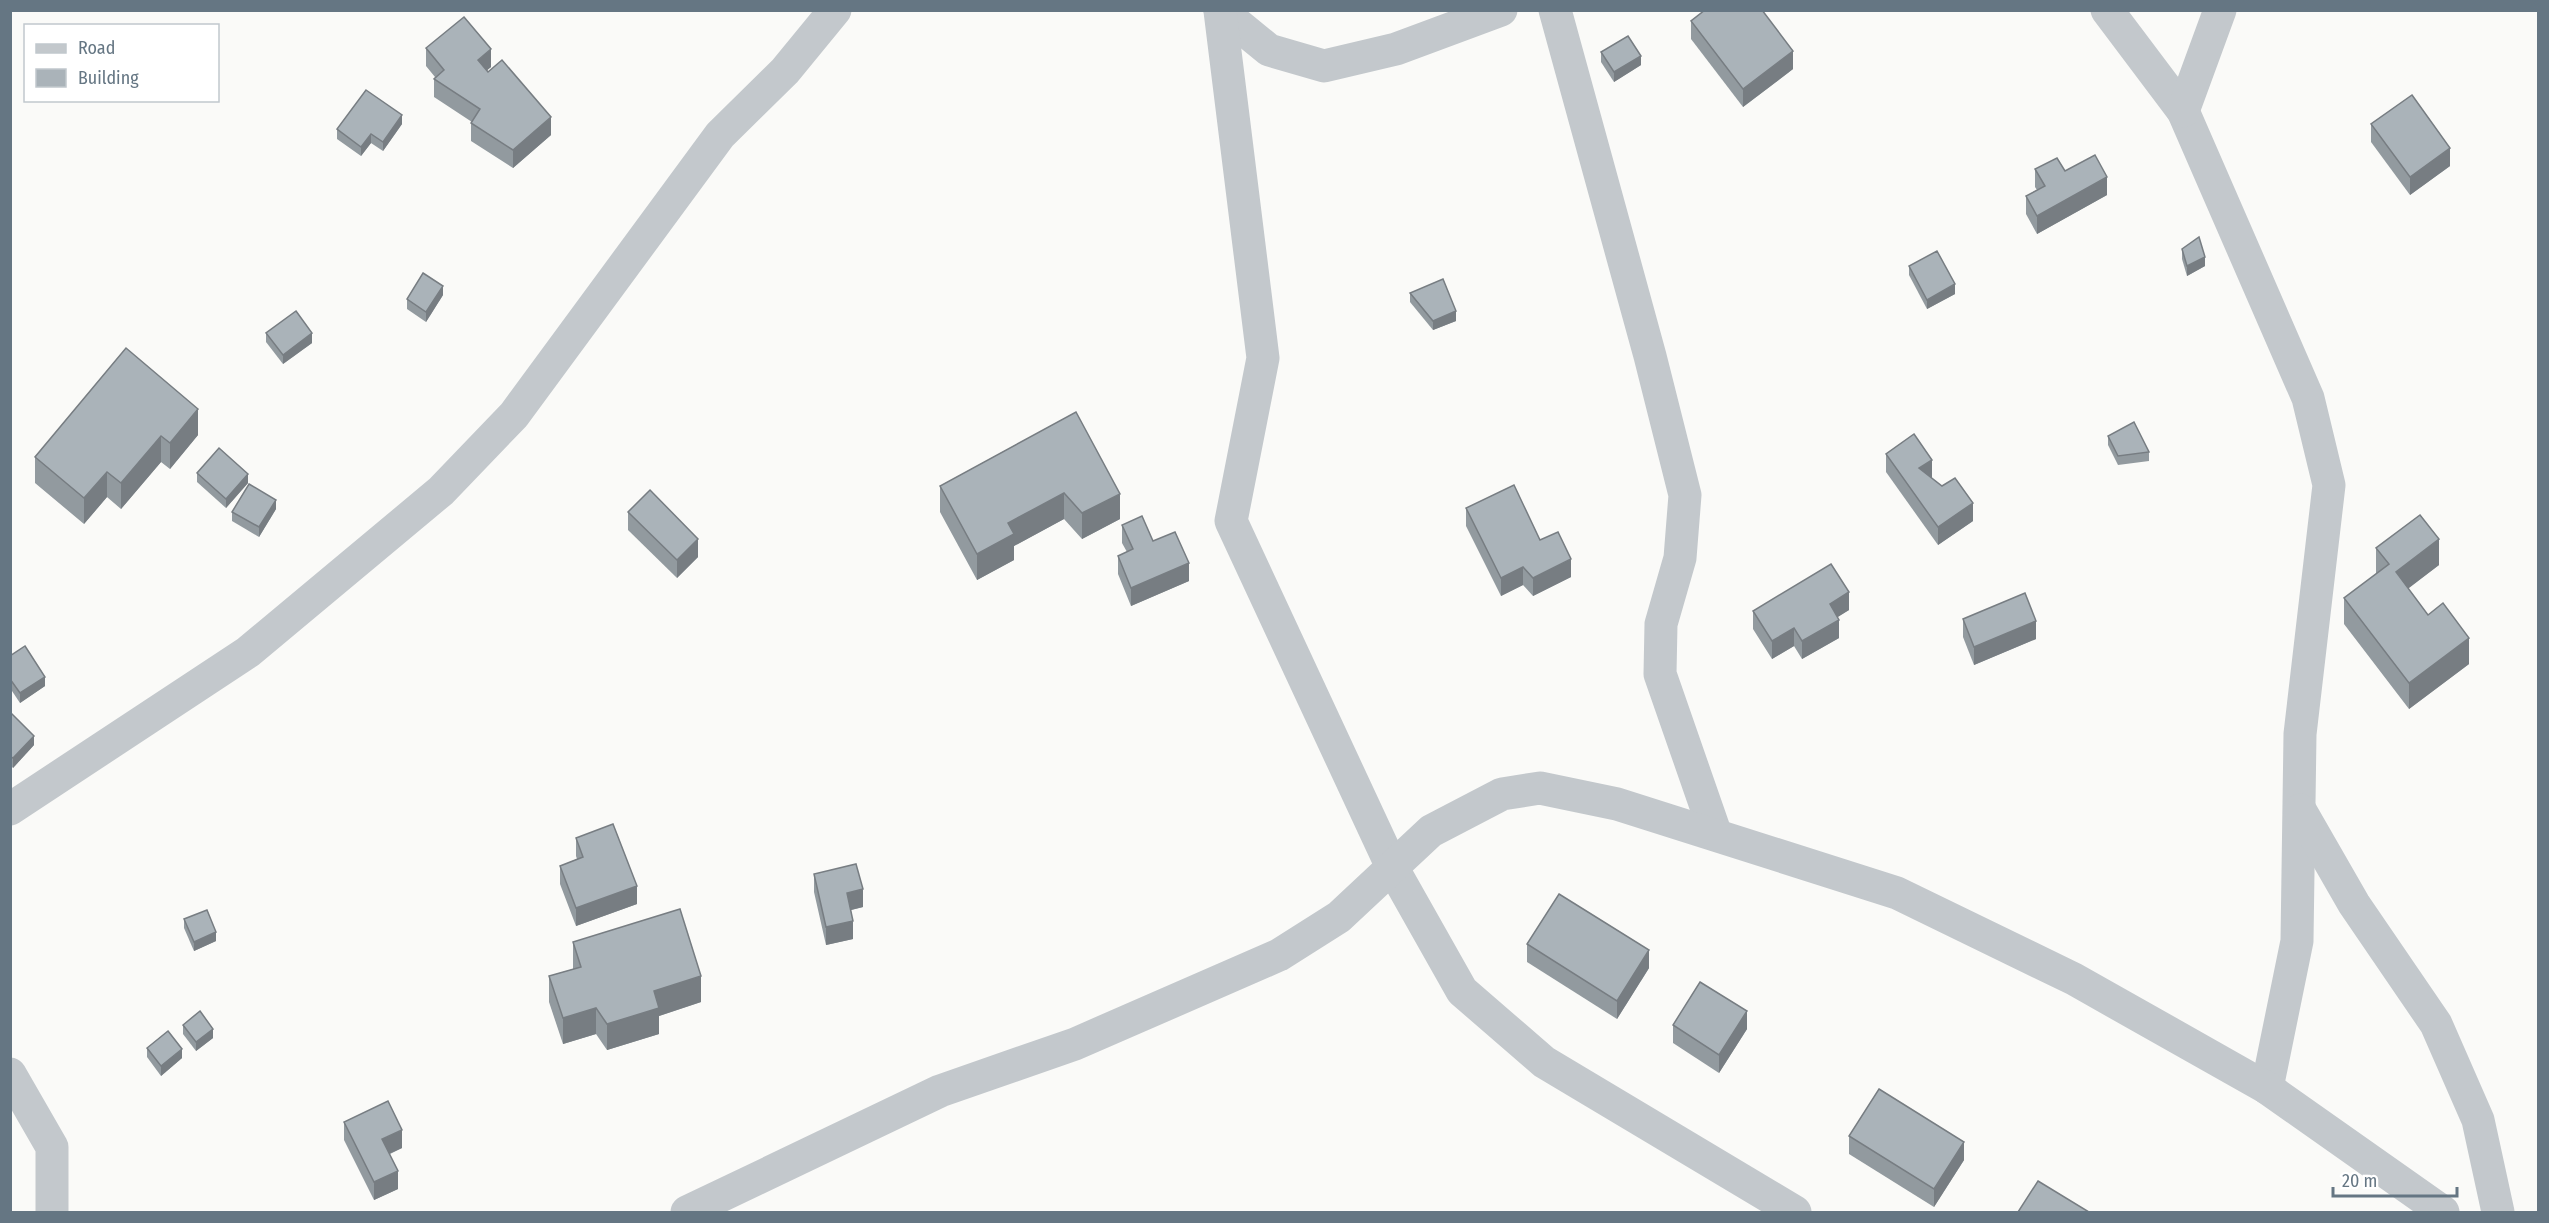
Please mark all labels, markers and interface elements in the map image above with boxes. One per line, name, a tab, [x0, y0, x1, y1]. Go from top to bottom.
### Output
legend	[24, 24, 219, 102]
text: Road	[78, 37, 115, 59]
text: Building	[78, 67, 139, 89]
scale bar	[2333, 1160, 2458, 1198]
text: 20 m	[2342, 1170, 2377, 1192]

